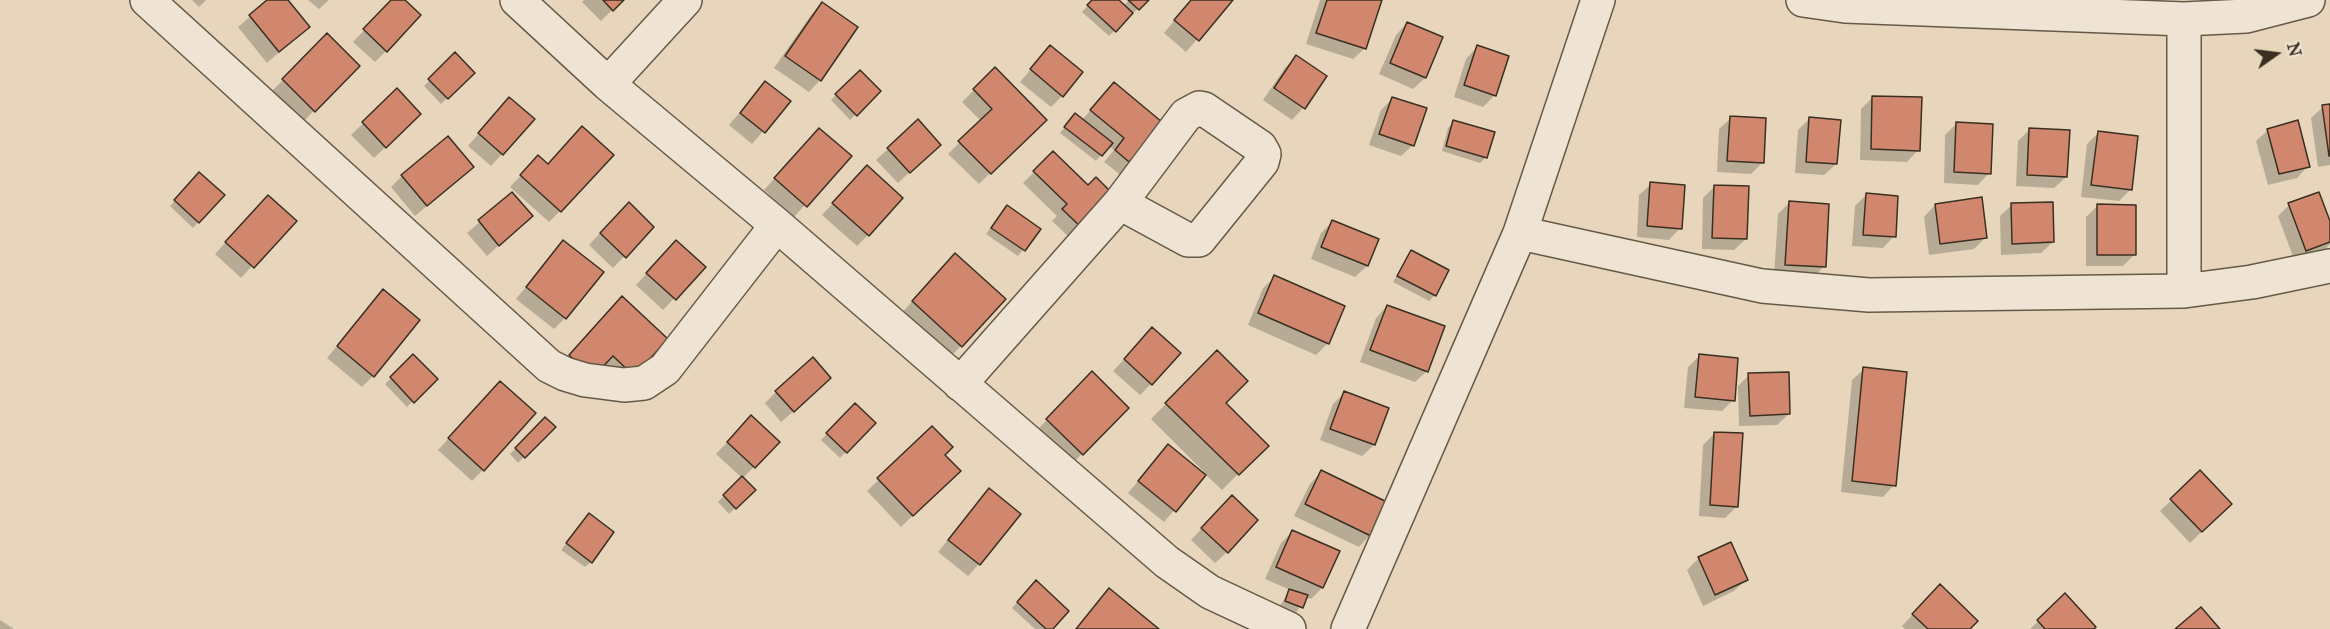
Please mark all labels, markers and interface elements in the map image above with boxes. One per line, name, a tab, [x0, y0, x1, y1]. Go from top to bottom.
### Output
north arrow	[2246, 24, 2306, 84]
text: N	[2283, 41, 2305, 58]

